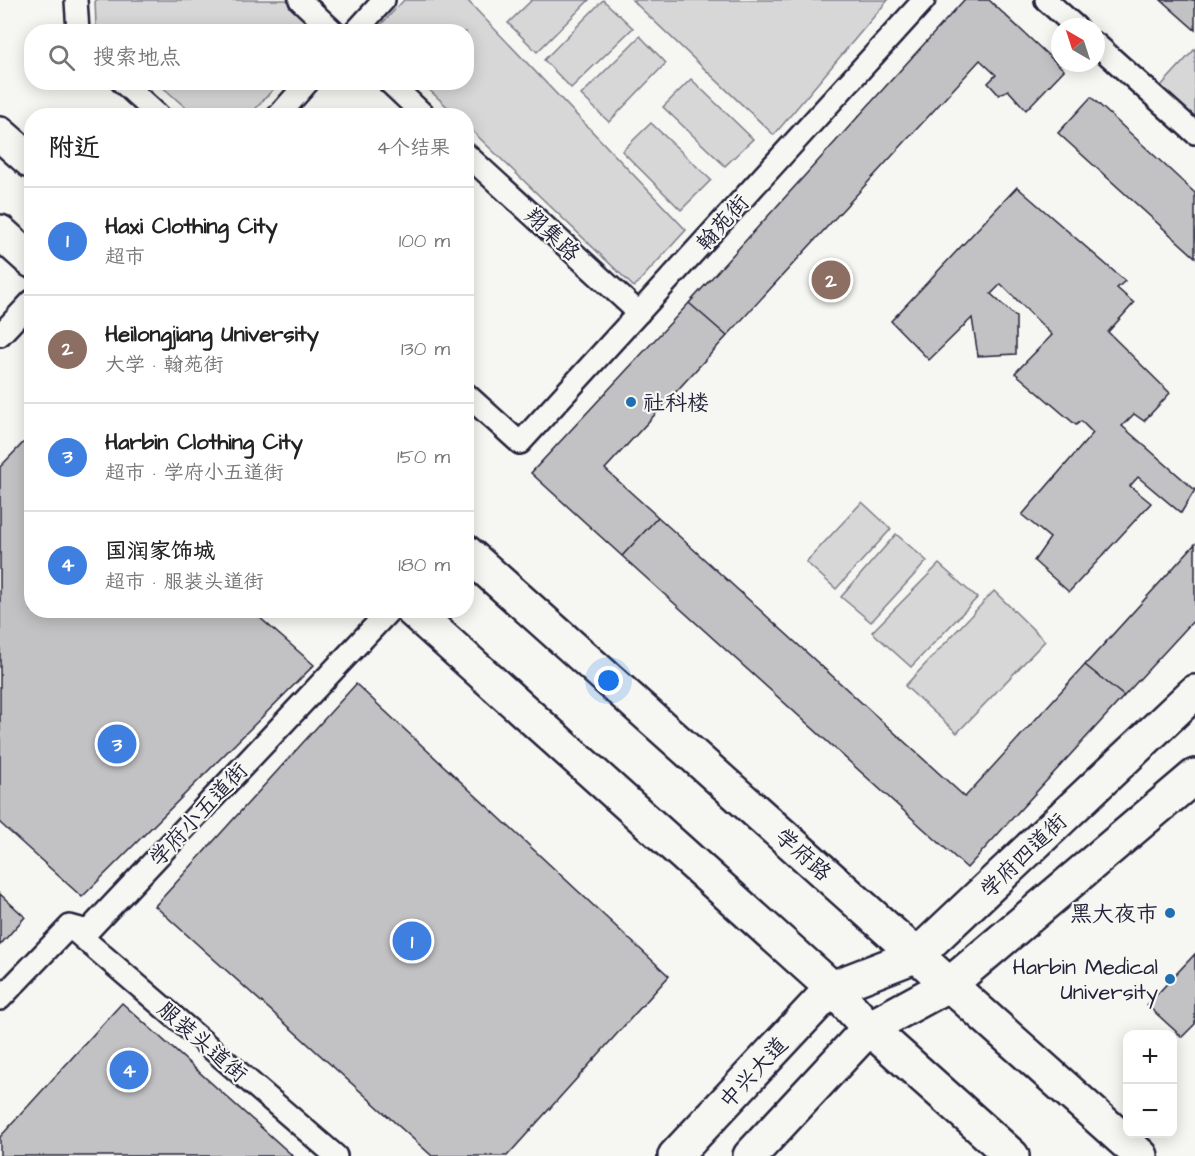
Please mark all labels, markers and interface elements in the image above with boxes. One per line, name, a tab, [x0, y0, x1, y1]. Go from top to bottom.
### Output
north arrow	[1051, 18, 1105, 72]
search box	[24, 24, 474, 90]
icon: search	[45, 41, 78, 74]
text: 搜索地点	[93, 42, 181, 73]
text: 附近	[48, 130, 100, 166]
text: 4个结果	[376, 134, 450, 162]
street label: 翰苑街	[690, 188, 757, 258]
street label: 翔集路	[517, 201, 587, 269]
text: Haxi Clothing City	[105, 211, 278, 242]
text: 1	[66, 227, 69, 255]
text: 100 m	[399, 227, 450, 255]
text: 超市	[105, 243, 145, 271]
pin: 2	[812, 258, 850, 302]
text: Heilongjiang University	[105, 319, 319, 350]
text: 2	[62, 335, 73, 363]
text: 130 m	[401, 335, 450, 363]
text: 大学 · 翰苑街	[105, 351, 224, 379]
place label: 社科楼	[643, 388, 709, 419]
marker: 社科楼	[624, 395, 638, 409]
text: Harbin Clothing City	[105, 427, 303, 458]
text: 3	[62, 443, 73, 471]
text: 150 m	[397, 443, 450, 471]
text: 超市 · 学府小五道街	[105, 459, 284, 487]
text: 国润家饰城	[105, 536, 215, 567]
text: 4	[61, 551, 74, 579]
text: 180 m	[398, 551, 450, 579]
text: 超市 · 服装头道街	[105, 568, 264, 596]
your location	[594, 666, 623, 695]
pin: 3	[98, 722, 136, 766]
street label: 学府小五道街	[143, 756, 255, 874]
street label: 学府四道街	[974, 807, 1074, 905]
street label: 学府路	[768, 822, 838, 889]
place label: 黑大夜市	[1070, 899, 1158, 930]
marker: 黑大夜市	[1163, 906, 1177, 920]
pin: 1	[392, 918, 432, 964]
place label: Harbin Medical University	[1013, 952, 1158, 1009]
marker: Harbin Medical University	[1163, 972, 1177, 986]
street label: 服装头道街	[150, 994, 254, 1090]
street label: 中兴大道	[713, 1030, 795, 1116]
map controls	[1123, 1030, 1177, 1138]
button: +	[1123, 1030, 1177, 1084]
pin: 4	[110, 1048, 148, 1092]
button: −	[1123, 1084, 1177, 1138]

